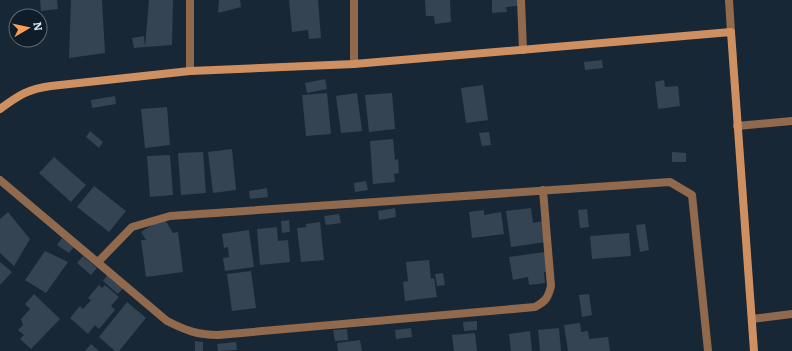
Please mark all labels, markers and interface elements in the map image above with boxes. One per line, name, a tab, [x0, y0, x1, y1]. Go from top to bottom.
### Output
north arrow	[8, 8, 48, 48]
text: N	[30, 20, 47, 32]

